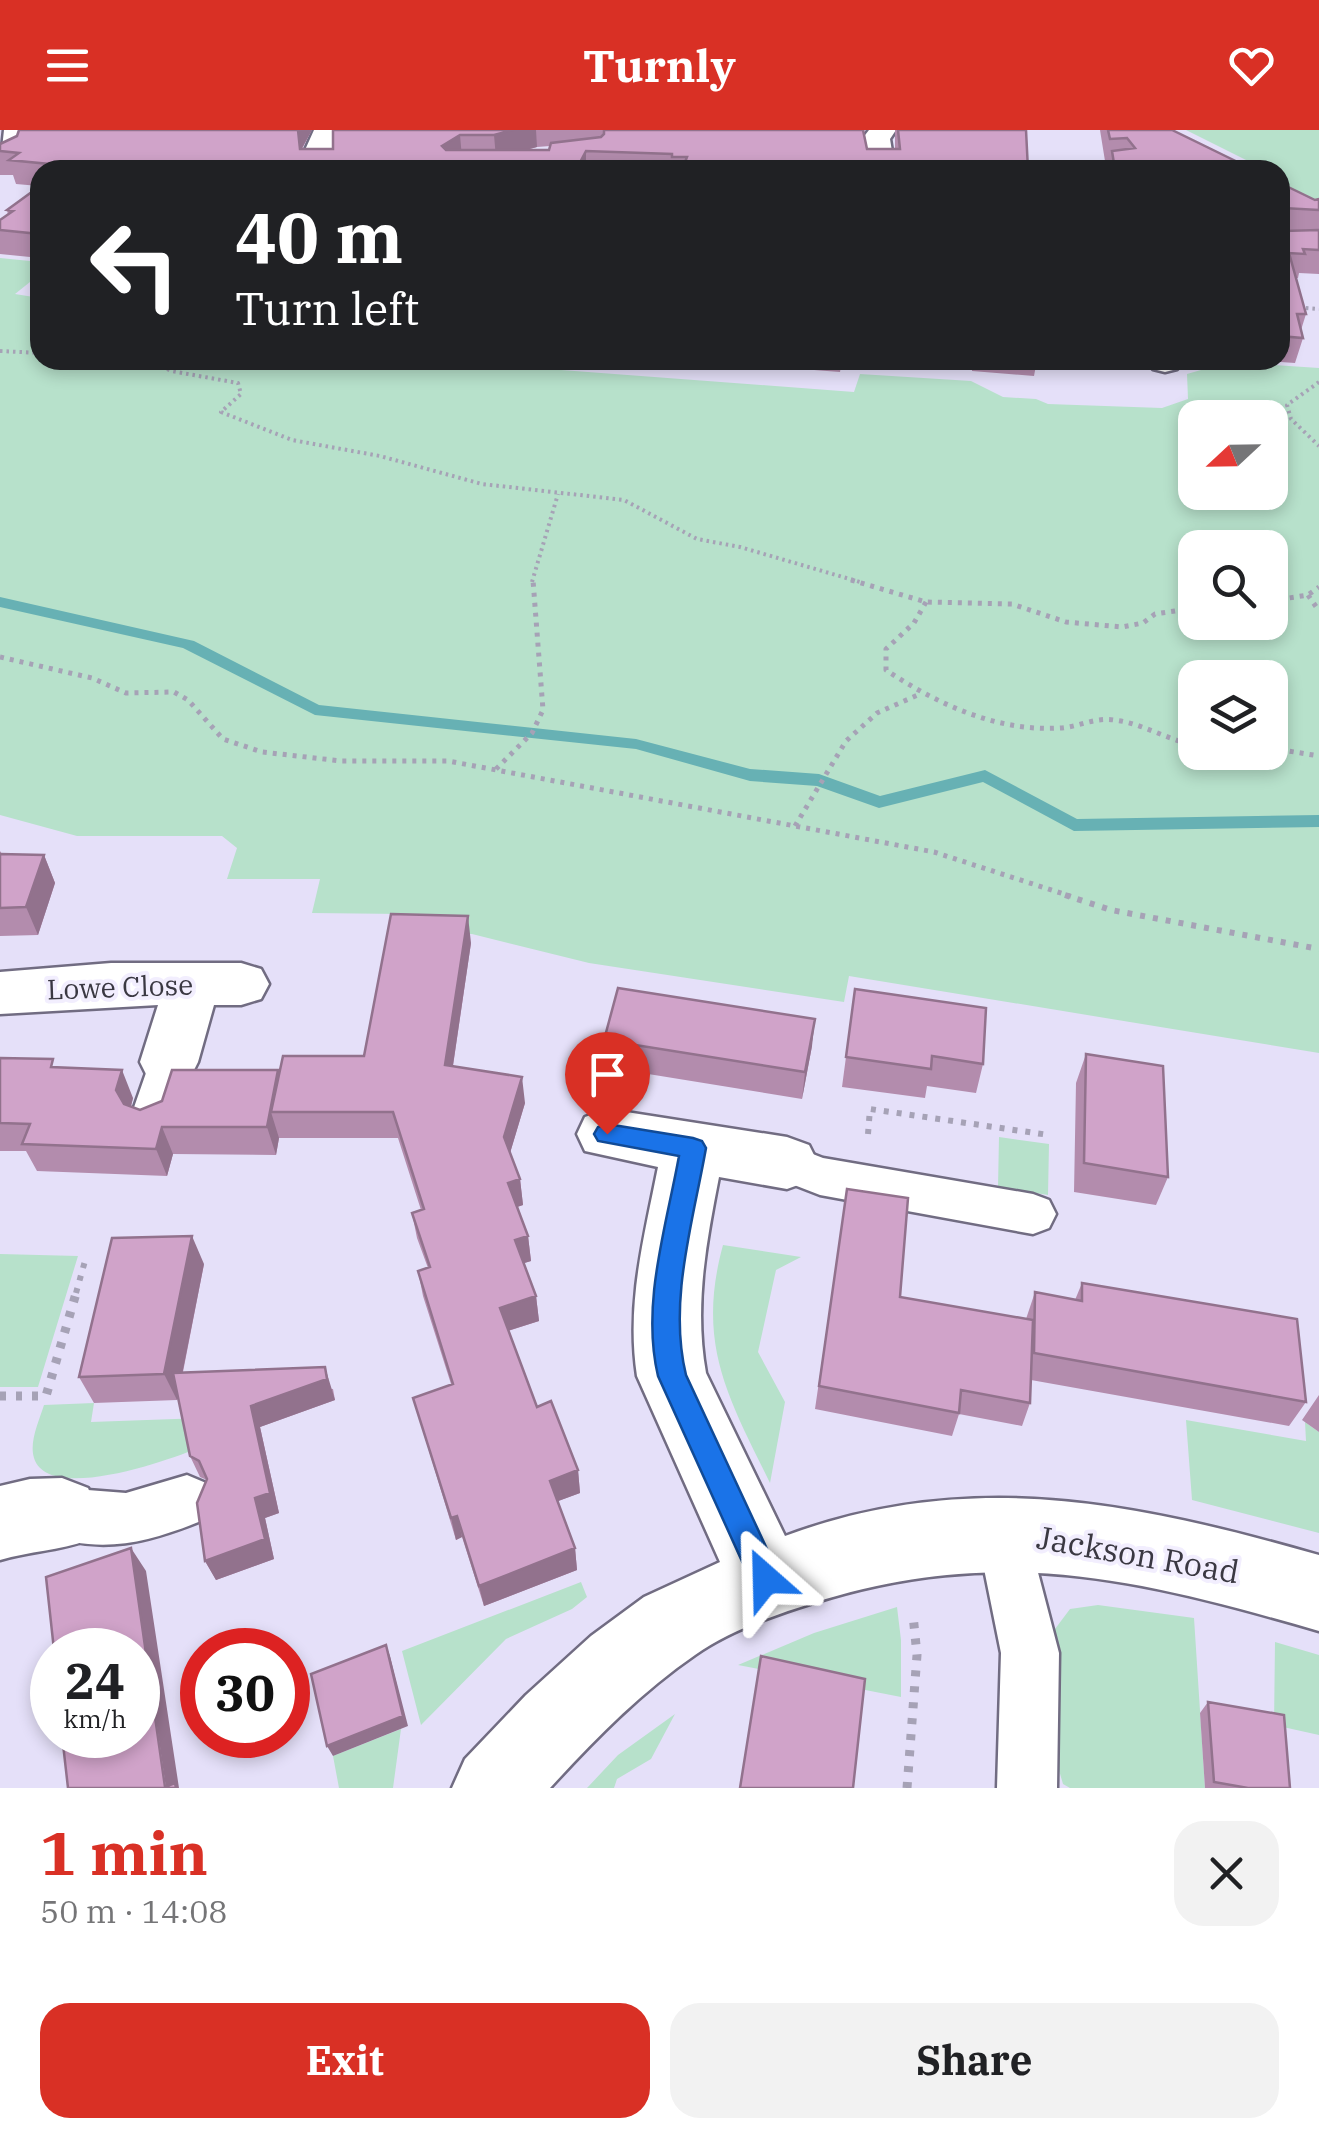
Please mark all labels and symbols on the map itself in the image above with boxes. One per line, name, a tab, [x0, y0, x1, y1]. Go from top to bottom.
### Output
north arrow	[1178, 400, 1288, 510]
street label: Lowe Close	[46, 965, 194, 1008]
pin	[565, 1032, 650, 1135]
street label: Jackson Road	[1034, 1516, 1243, 1592]
position arrow	[714, 1527, 818, 1631]
speed limit sign: 30	[180, 1628, 310, 1758]

